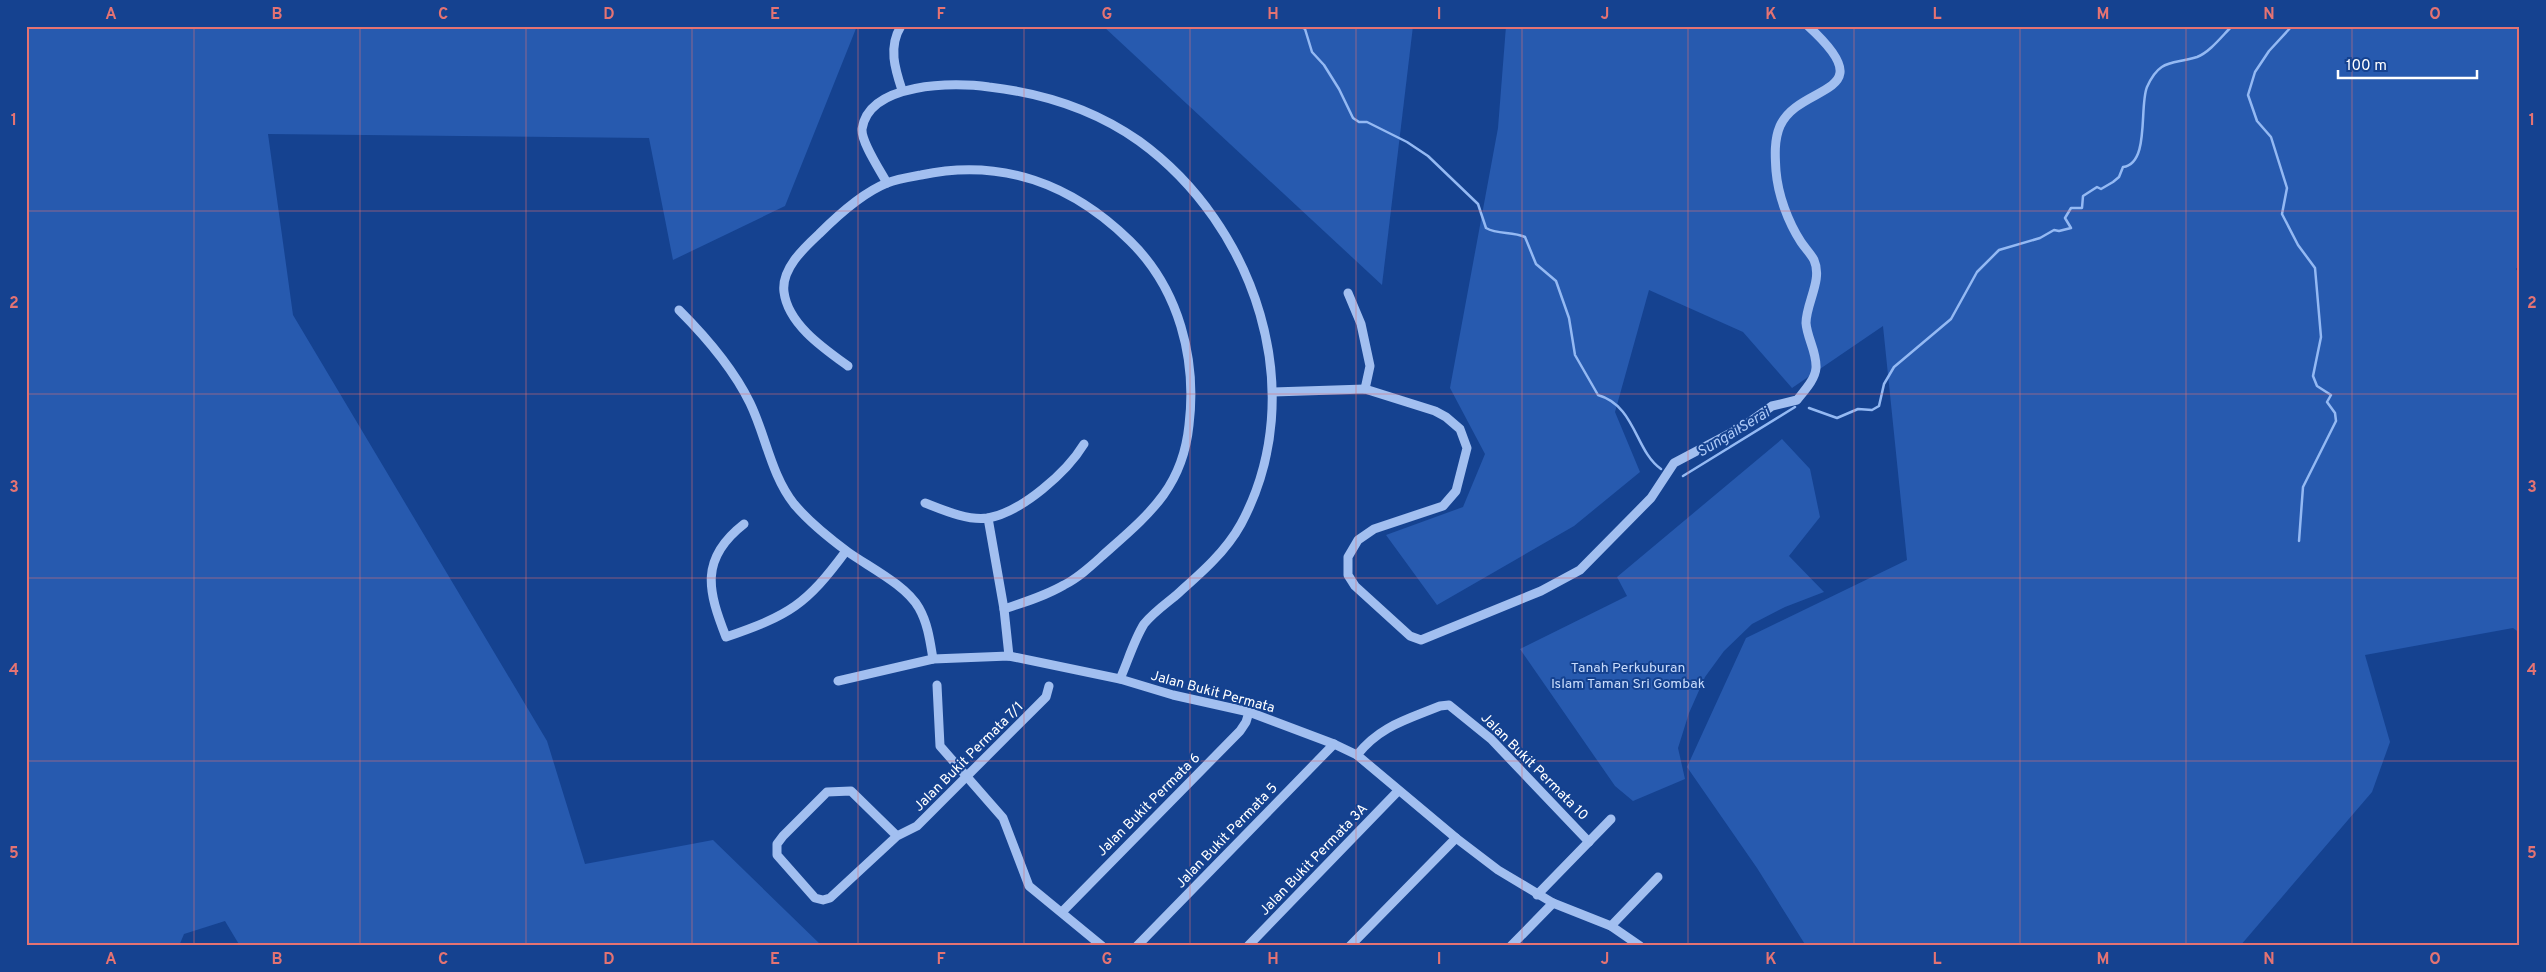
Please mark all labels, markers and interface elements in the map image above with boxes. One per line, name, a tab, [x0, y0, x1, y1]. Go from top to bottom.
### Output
text: A	[105, 5, 117, 25]
text: B	[271, 5, 283, 25]
text: C	[438, 5, 448, 25]
text: D	[603, 5, 615, 25]
text: E	[770, 5, 780, 25]
text: F	[936, 5, 946, 25]
text: G	[1102, 5, 1112, 25]
text: H	[1267, 5, 1279, 25]
text: I	[1437, 5, 1441, 25]
text: J	[1601, 5, 1609, 25]
text: K	[1765, 5, 1777, 25]
text: L	[1932, 5, 1942, 25]
text: M	[2097, 5, 2109, 25]
text: N	[2263, 5, 2275, 25]
text: O	[2429, 5, 2441, 25]
scale bar	[2338, 48, 2477, 80]
text: 100 m	[2346, 57, 2387, 76]
text: 1	[11, 111, 17, 131]
text: 1	[2529, 111, 2535, 131]
text: 2	[9, 294, 19, 314]
text: 2	[2527, 294, 2537, 314]
water label: Sungai Serai	[1694, 404, 1775, 462]
text: 3	[9, 478, 19, 498]
text: 3	[2527, 478, 2537, 498]
park label: Tanah Perkuburan Islam Taman Sri Gombak	[1551, 660, 1705, 693]
text: 4	[9, 661, 19, 681]
text: 4	[2527, 661, 2537, 681]
street label: Jalan Bukit Permata	[1149, 668, 1276, 717]
street label: Jalan Bukit Permata 7/1	[911, 699, 1027, 815]
street label: Jalan Bukit Permata 10	[1477, 710, 1591, 824]
street label: Jalan Bukit Permata 6	[1094, 750, 1204, 860]
street label: Jalan Bukit Permata 5	[1173, 780, 1282, 892]
street label: Jalan Bukit Permata 3A	[1256, 801, 1372, 919]
text: 5	[9, 844, 19, 864]
text: 5	[2527, 844, 2537, 864]
text: A	[105, 950, 117, 970]
text: B	[271, 950, 283, 970]
text: C	[438, 950, 448, 970]
text: D	[603, 950, 615, 970]
text: E	[770, 950, 780, 970]
text: F	[936, 950, 946, 970]
text: G	[1102, 950, 1112, 970]
text: H	[1267, 950, 1279, 970]
text: I	[1437, 950, 1441, 970]
text: J	[1601, 950, 1609, 970]
text: K	[1765, 950, 1777, 970]
text: L	[1932, 950, 1942, 970]
text: M	[2097, 950, 2109, 970]
text: N	[2263, 950, 2275, 970]
text: O	[2429, 950, 2441, 970]

